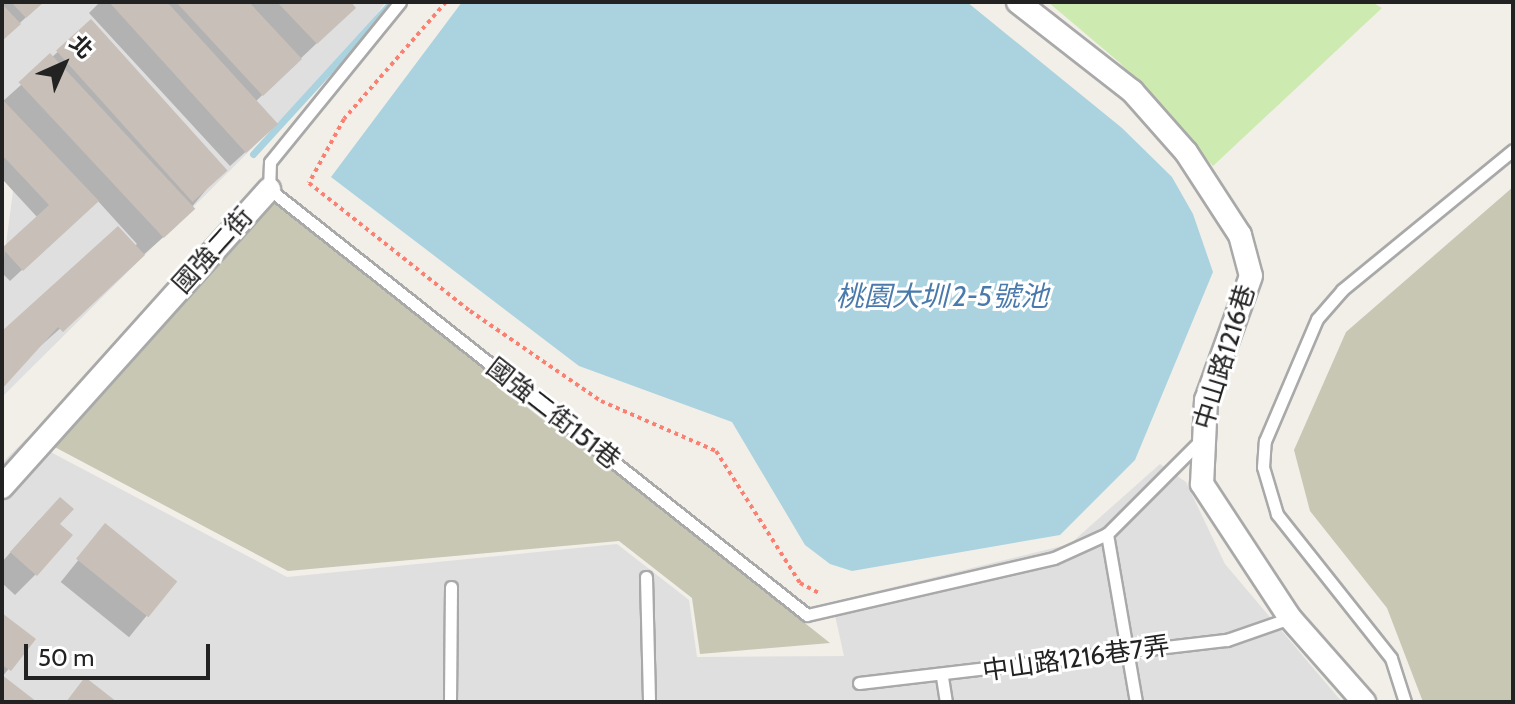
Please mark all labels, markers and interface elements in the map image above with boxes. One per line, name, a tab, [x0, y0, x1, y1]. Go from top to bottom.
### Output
north arrow	[24, 24, 104, 104]
text: 北	[64, 29, 99, 64]
street label: 國強二街	[167, 202, 259, 300]
water label: 桃園大圳 2-5號池	[836, 279, 1048, 313]
street label: 中山路1216巷	[1188, 281, 1262, 433]
street label: 國強二街151巷	[480, 352, 626, 476]
scale bar	[28, 628, 214, 678]
street label: 中山路1216巷7弄	[981, 630, 1171, 688]
text: 50 m	[38, 643, 94, 672]

